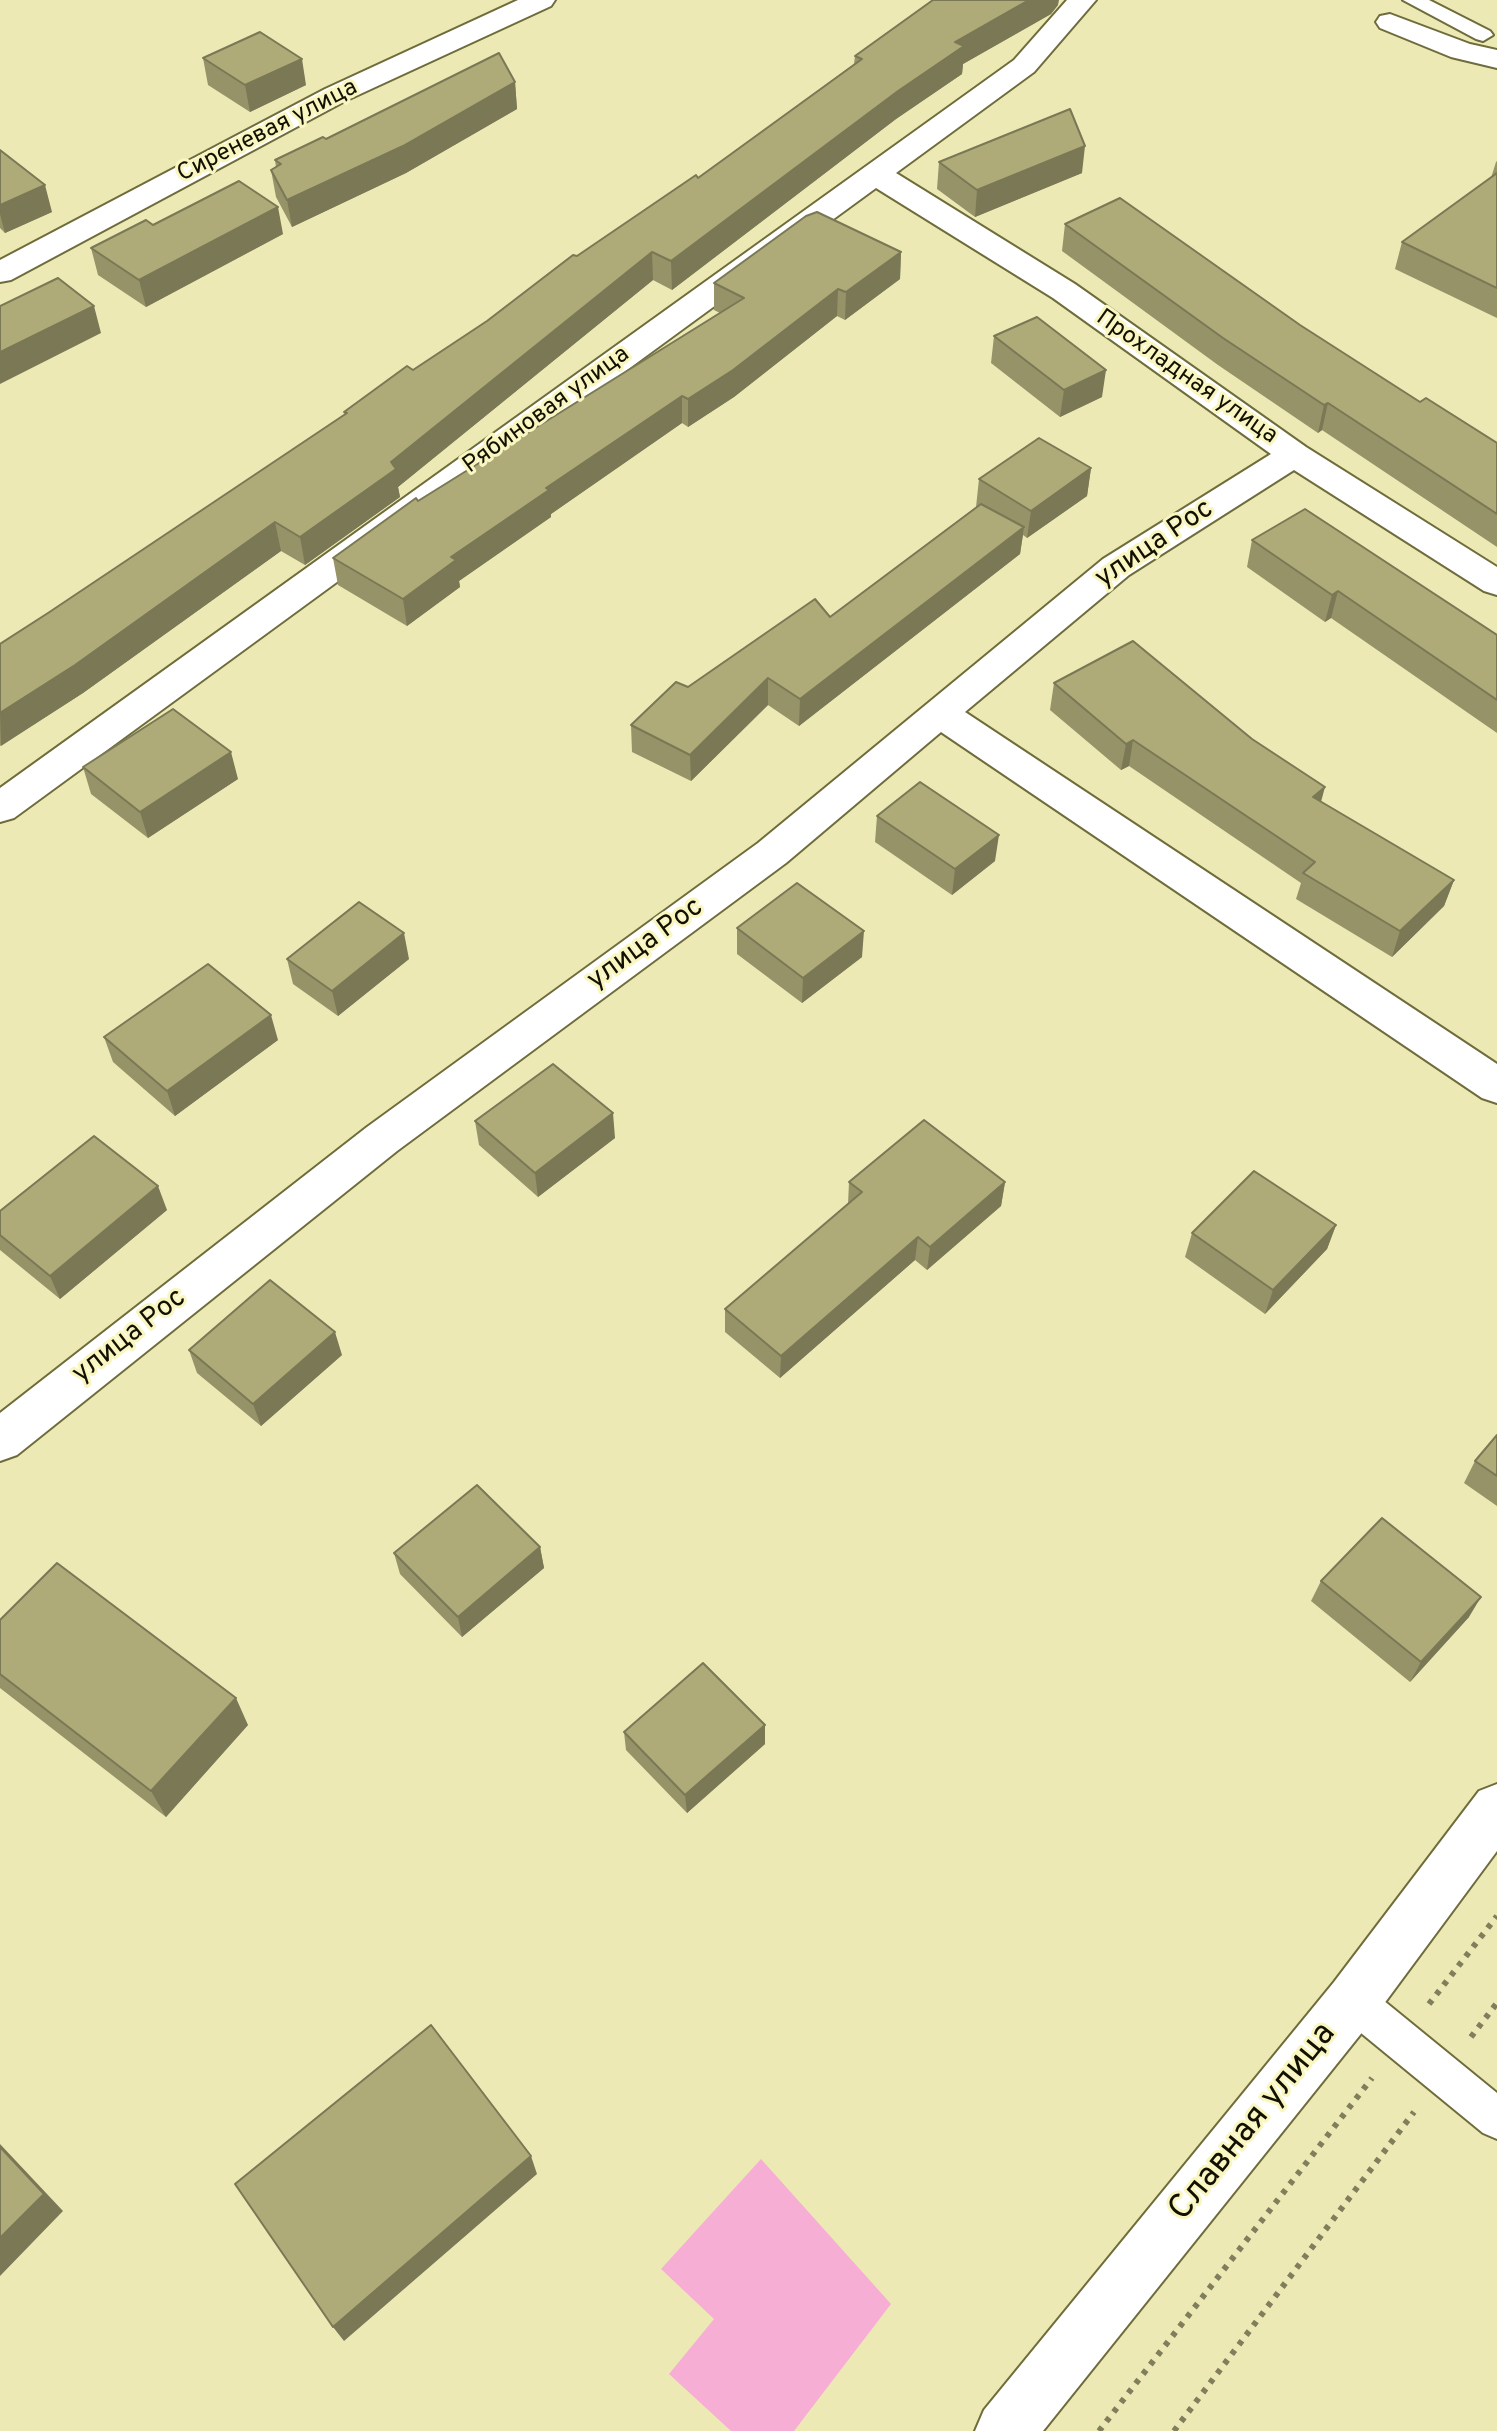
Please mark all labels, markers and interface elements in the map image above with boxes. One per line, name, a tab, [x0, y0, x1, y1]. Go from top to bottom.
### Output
street label: Сиреневая улица	[173, 74, 363, 190]
street label: Прохладная улица	[1090, 305, 1282, 451]
street label: Рябиновая улица	[458, 341, 636, 481]
street label: улица Рос	[1090, 493, 1220, 597]
street label: улица Рос	[582, 892, 710, 998]
street label: улица Рос	[66, 1282, 194, 1392]
street label: Славная улица	[1162, 2016, 1346, 2230]

